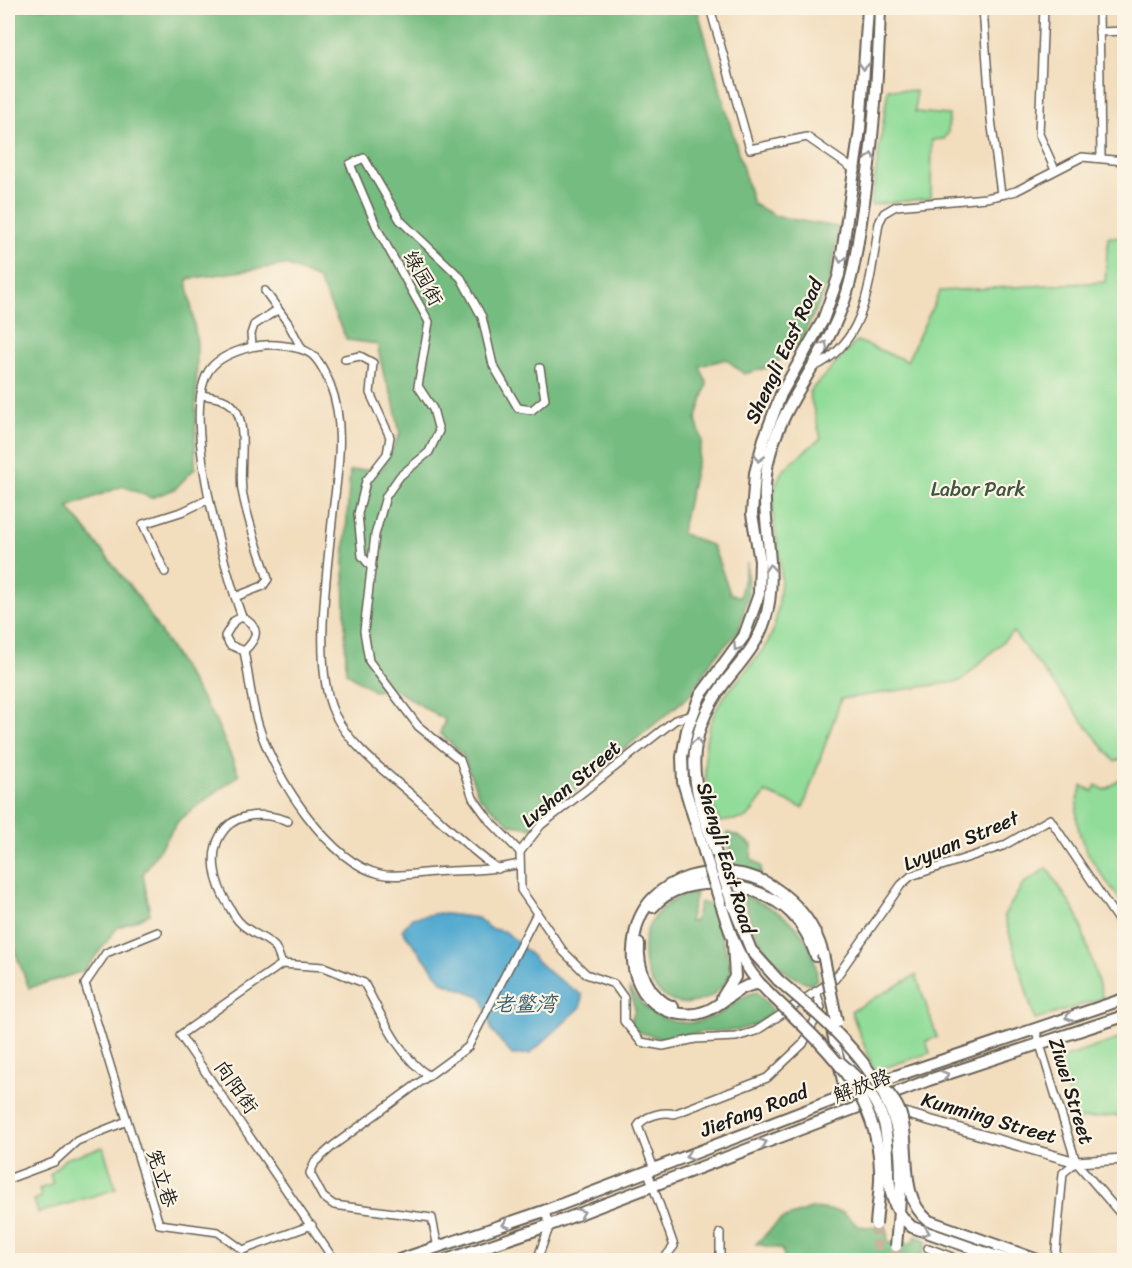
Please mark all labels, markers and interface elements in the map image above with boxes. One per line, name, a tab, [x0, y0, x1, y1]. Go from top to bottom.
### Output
one-way arrow	[858, 61, 871, 70]
one-way arrow	[865, 152, 877, 162]
street label: 绿园街	[393, 243, 453, 313]
one-way arrow	[835, 254, 848, 264]
street label: Shengli East Road	[735, 271, 834, 430]
one-way arrow	[817, 341, 828, 351]
one-way arrow	[753, 452, 766, 462]
park label: Labor Park	[931, 472, 1026, 507]
one-way arrow	[764, 563, 777, 572]
one-way arrow	[733, 640, 744, 651]
street label: Lvshan Street	[513, 731, 629, 837]
one-way arrow	[689, 738, 702, 748]
street label: Shengli East Road	[686, 778, 766, 940]
street label: Lvyuan Street	[897, 800, 1025, 881]
water label: 老鳖湾	[494, 985, 559, 1023]
one-way arrow	[1064, 1009, 1075, 1022]
street label: Ziwei Street	[1038, 1033, 1104, 1149]
street label: 向阳街	[204, 1052, 268, 1122]
street label: 解放路	[828, 1059, 897, 1113]
one-way arrow	[939, 1069, 950, 1082]
street label: Jiefang Road	[694, 1074, 814, 1148]
street label: Kunming Street	[917, 1082, 1061, 1154]
one-way arrow	[757, 1138, 768, 1151]
street label: 宪立巷	[136, 1144, 188, 1213]
one-way arrow	[684, 1148, 694, 1161]
one-way arrow	[575, 1208, 586, 1220]
one-way arrow	[501, 1217, 512, 1230]
one-way arrow	[921, 1224, 931, 1237]

